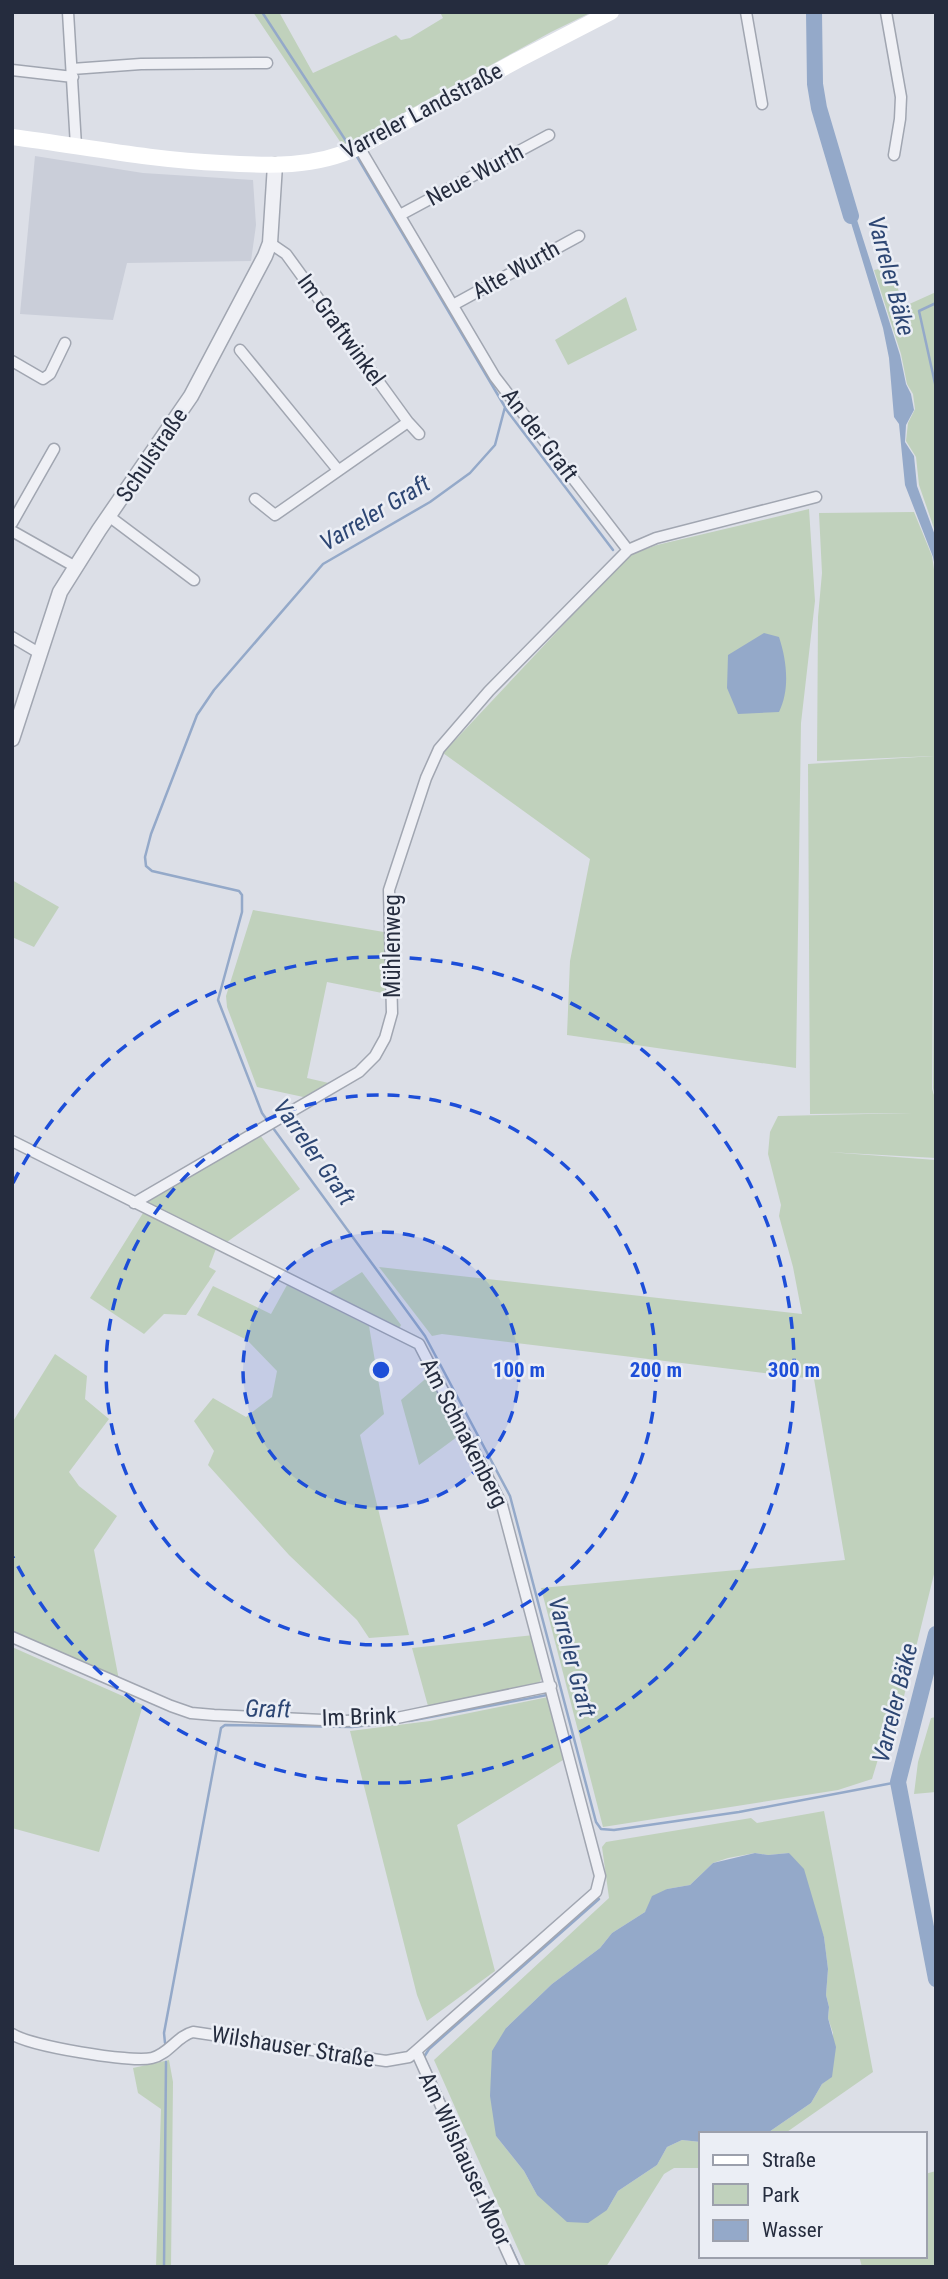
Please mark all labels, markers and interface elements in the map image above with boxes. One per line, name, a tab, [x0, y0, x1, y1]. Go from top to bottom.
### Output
street label: Varreler Landstraße	[337, 57, 507, 165]
street label: Neue Wurth	[422, 138, 528, 212]
water label: Varreler Bäke	[862, 213, 920, 339]
street label: Alte Wurth	[468, 235, 564, 305]
street label: Im Graftwinkel	[292, 269, 390, 391]
street label: An der Graft	[496, 383, 584, 487]
street label: Schulstraße	[111, 403, 193, 507]
water label: Varreler Graft	[315, 469, 435, 557]
street label: Mühlenweg	[379, 894, 406, 998]
water label: Varreler Graft	[267, 1094, 361, 1211]
street label: Am Schnakenberg	[415, 1354, 513, 1512]
centre of rings	[369, 1358, 393, 1382]
text: 100 m	[493, 1358, 545, 1382]
text: 200 m	[630, 1358, 682, 1382]
text: 300 m	[768, 1358, 820, 1382]
water label: Varreler Graft	[543, 1594, 601, 1720]
water label: Varreler Bäke	[867, 1640, 923, 1766]
water label: Graft	[245, 1695, 291, 1723]
street label: Im Brink	[321, 1702, 397, 1732]
street label: Wilshauser Straße	[210, 2021, 376, 2073]
street label: Am Wilshauser Moor	[413, 2068, 517, 2250]
legend	[699, 2132, 927, 2258]
text: Straße	[762, 2148, 816, 2172]
text: Park	[762, 2183, 800, 2207]
text: Wasser	[762, 2218, 823, 2242]

